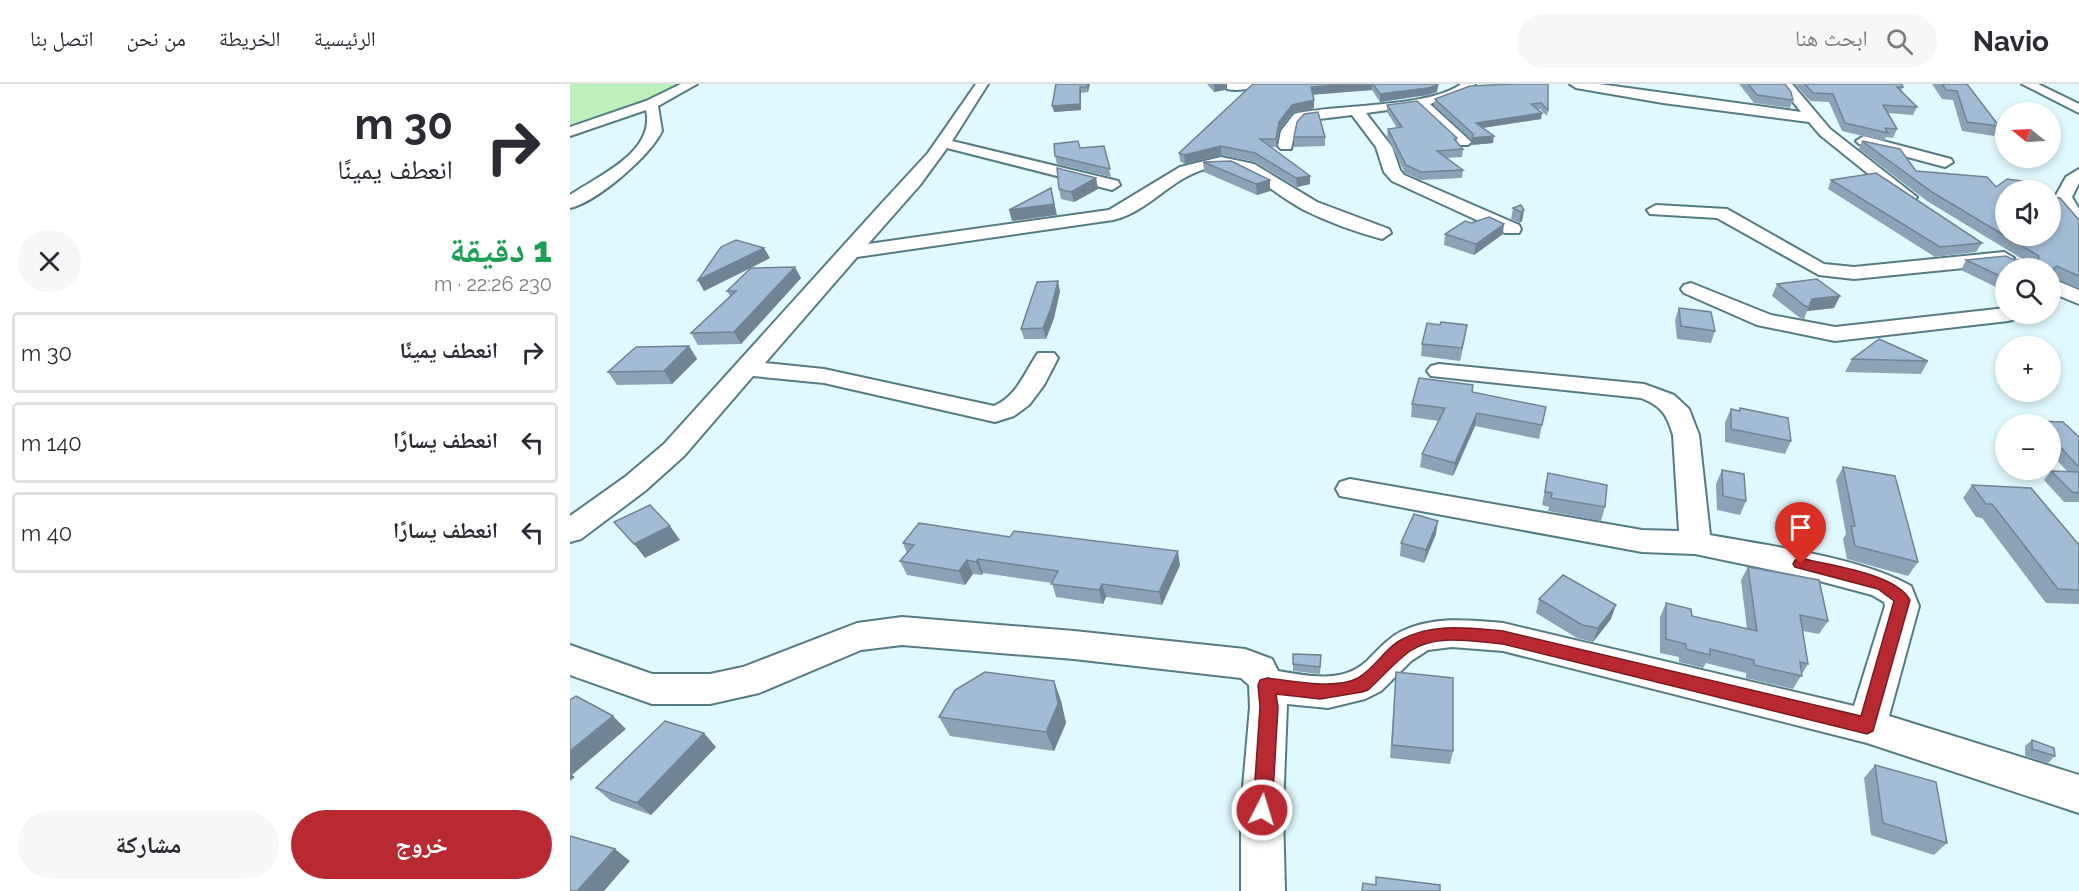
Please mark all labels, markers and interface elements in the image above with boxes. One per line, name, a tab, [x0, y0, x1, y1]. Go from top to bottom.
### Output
search box	[1517, 14, 1937, 68]
text: ابحث هنا	[1795, 25, 1868, 51]
icon: search	[1883, 25, 1916, 58]
text: Navio	[1973, 25, 2049, 58]
text: اتصل بنا	[30, 26, 94, 51]
text: من نحن	[127, 26, 186, 51]
text: الخريطة	[219, 26, 281, 51]
text: الرئيسية	[314, 26, 376, 51]
text: 30 m	[355, 100, 453, 149]
north arrow	[1995, 102, 2061, 168]
map controls	[1995, 102, 2061, 480]
icon: right	[474, 108, 552, 186]
text: انعطف يمينًا	[337, 154, 453, 185]
button: sound	[1995, 180, 2061, 246]
text: 1 دقيقة	[449, 228, 552, 270]
button: close	[18, 230, 81, 293]
button: search	[1995, 258, 2061, 324]
text: 230 m · 22:26	[434, 272, 552, 296]
icon: right	[516, 336, 549, 369]
button: +	[1995, 336, 2061, 402]
text: انعطف يمينًا	[399, 337, 498, 363]
text: 30 m	[21, 340, 72, 366]
button: −	[1995, 414, 2061, 480]
icon: left	[516, 426, 549, 459]
text: انعطف يسارًا	[393, 427, 498, 453]
text: 140 m	[21, 430, 82, 456]
pin	[1775, 502, 1826, 564]
icon: arrive	[1784, 511, 1817, 544]
icon: left	[516, 516, 549, 549]
text: انعطف يسارًا	[393, 517, 498, 543]
text: 40 m	[21, 520, 72, 546]
position arrow	[1230, 778, 1294, 842]
button: مشاركة	[18, 810, 279, 879]
button: خروج	[291, 810, 552, 879]

